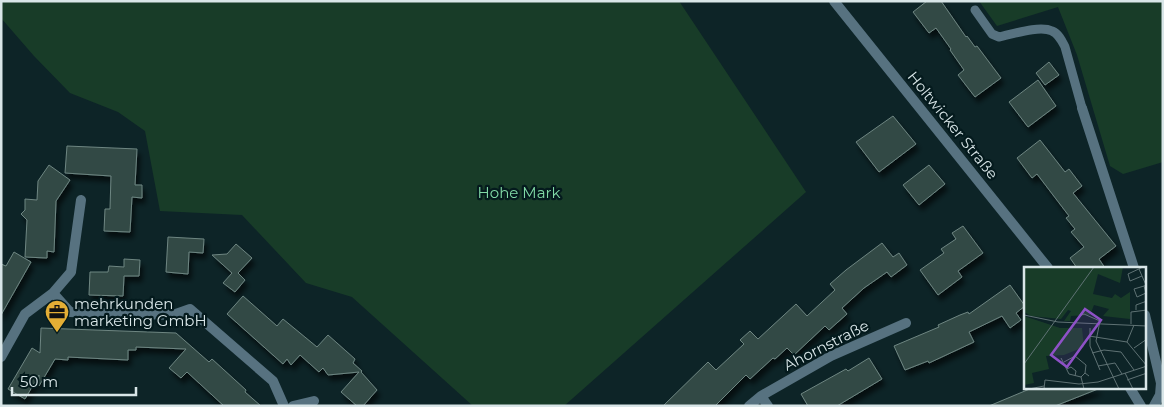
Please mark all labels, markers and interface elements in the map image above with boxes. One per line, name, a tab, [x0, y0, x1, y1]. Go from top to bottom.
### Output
street label: Holtwicker Straße	[904, 67, 1002, 183]
park label: Hohe Mark	[478, 183, 560, 202]
inset map	[1024, 267, 1146, 390]
place label: mehrkunden marketing GmbH	[74, 294, 207, 330]
office icon: mehrkunden marketing GmbH	[44, 299, 70, 333]
street label: Ahornstraße	[780, 315, 872, 375]
scale bar	[12, 364, 136, 396]
text: 50 m	[20, 372, 58, 391]

